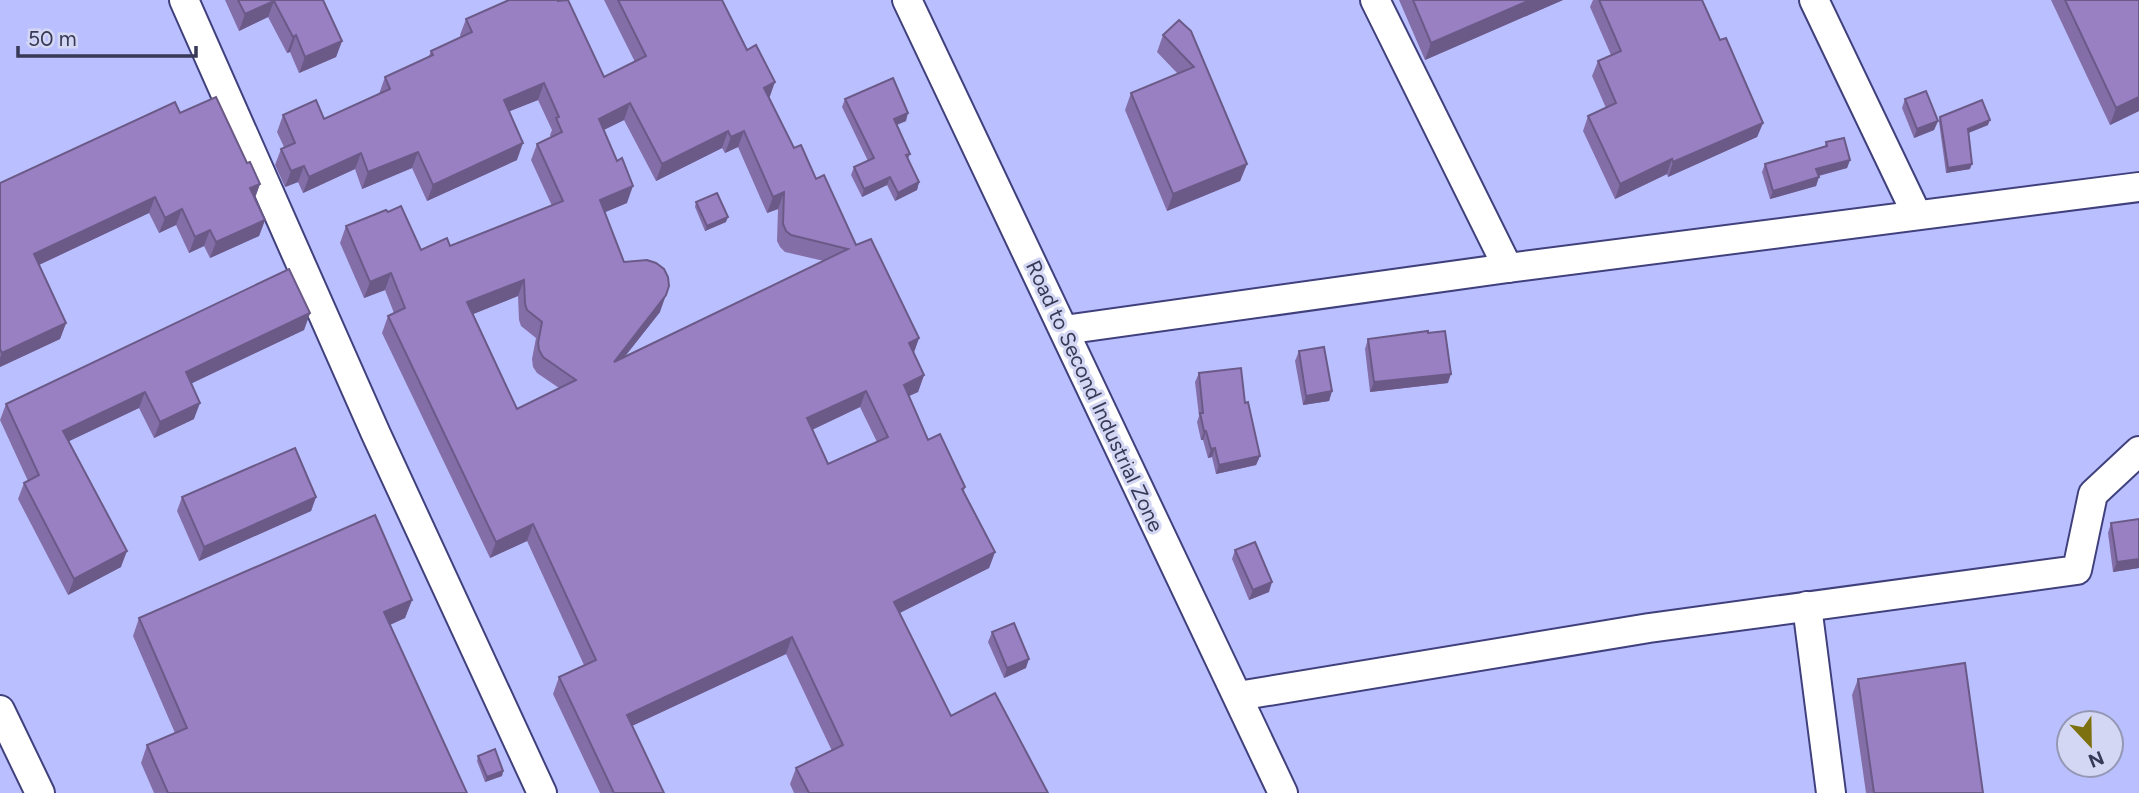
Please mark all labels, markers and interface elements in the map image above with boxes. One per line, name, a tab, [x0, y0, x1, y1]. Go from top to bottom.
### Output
scale bar	[18, 14, 196, 58]
text: 50 m	[28, 26, 77, 51]
street label: Road to Second Industrial Zone	[1021, 256, 1169, 536]
north arrow	[2055, 709, 2125, 779]
text: N	[2085, 746, 2107, 773]

